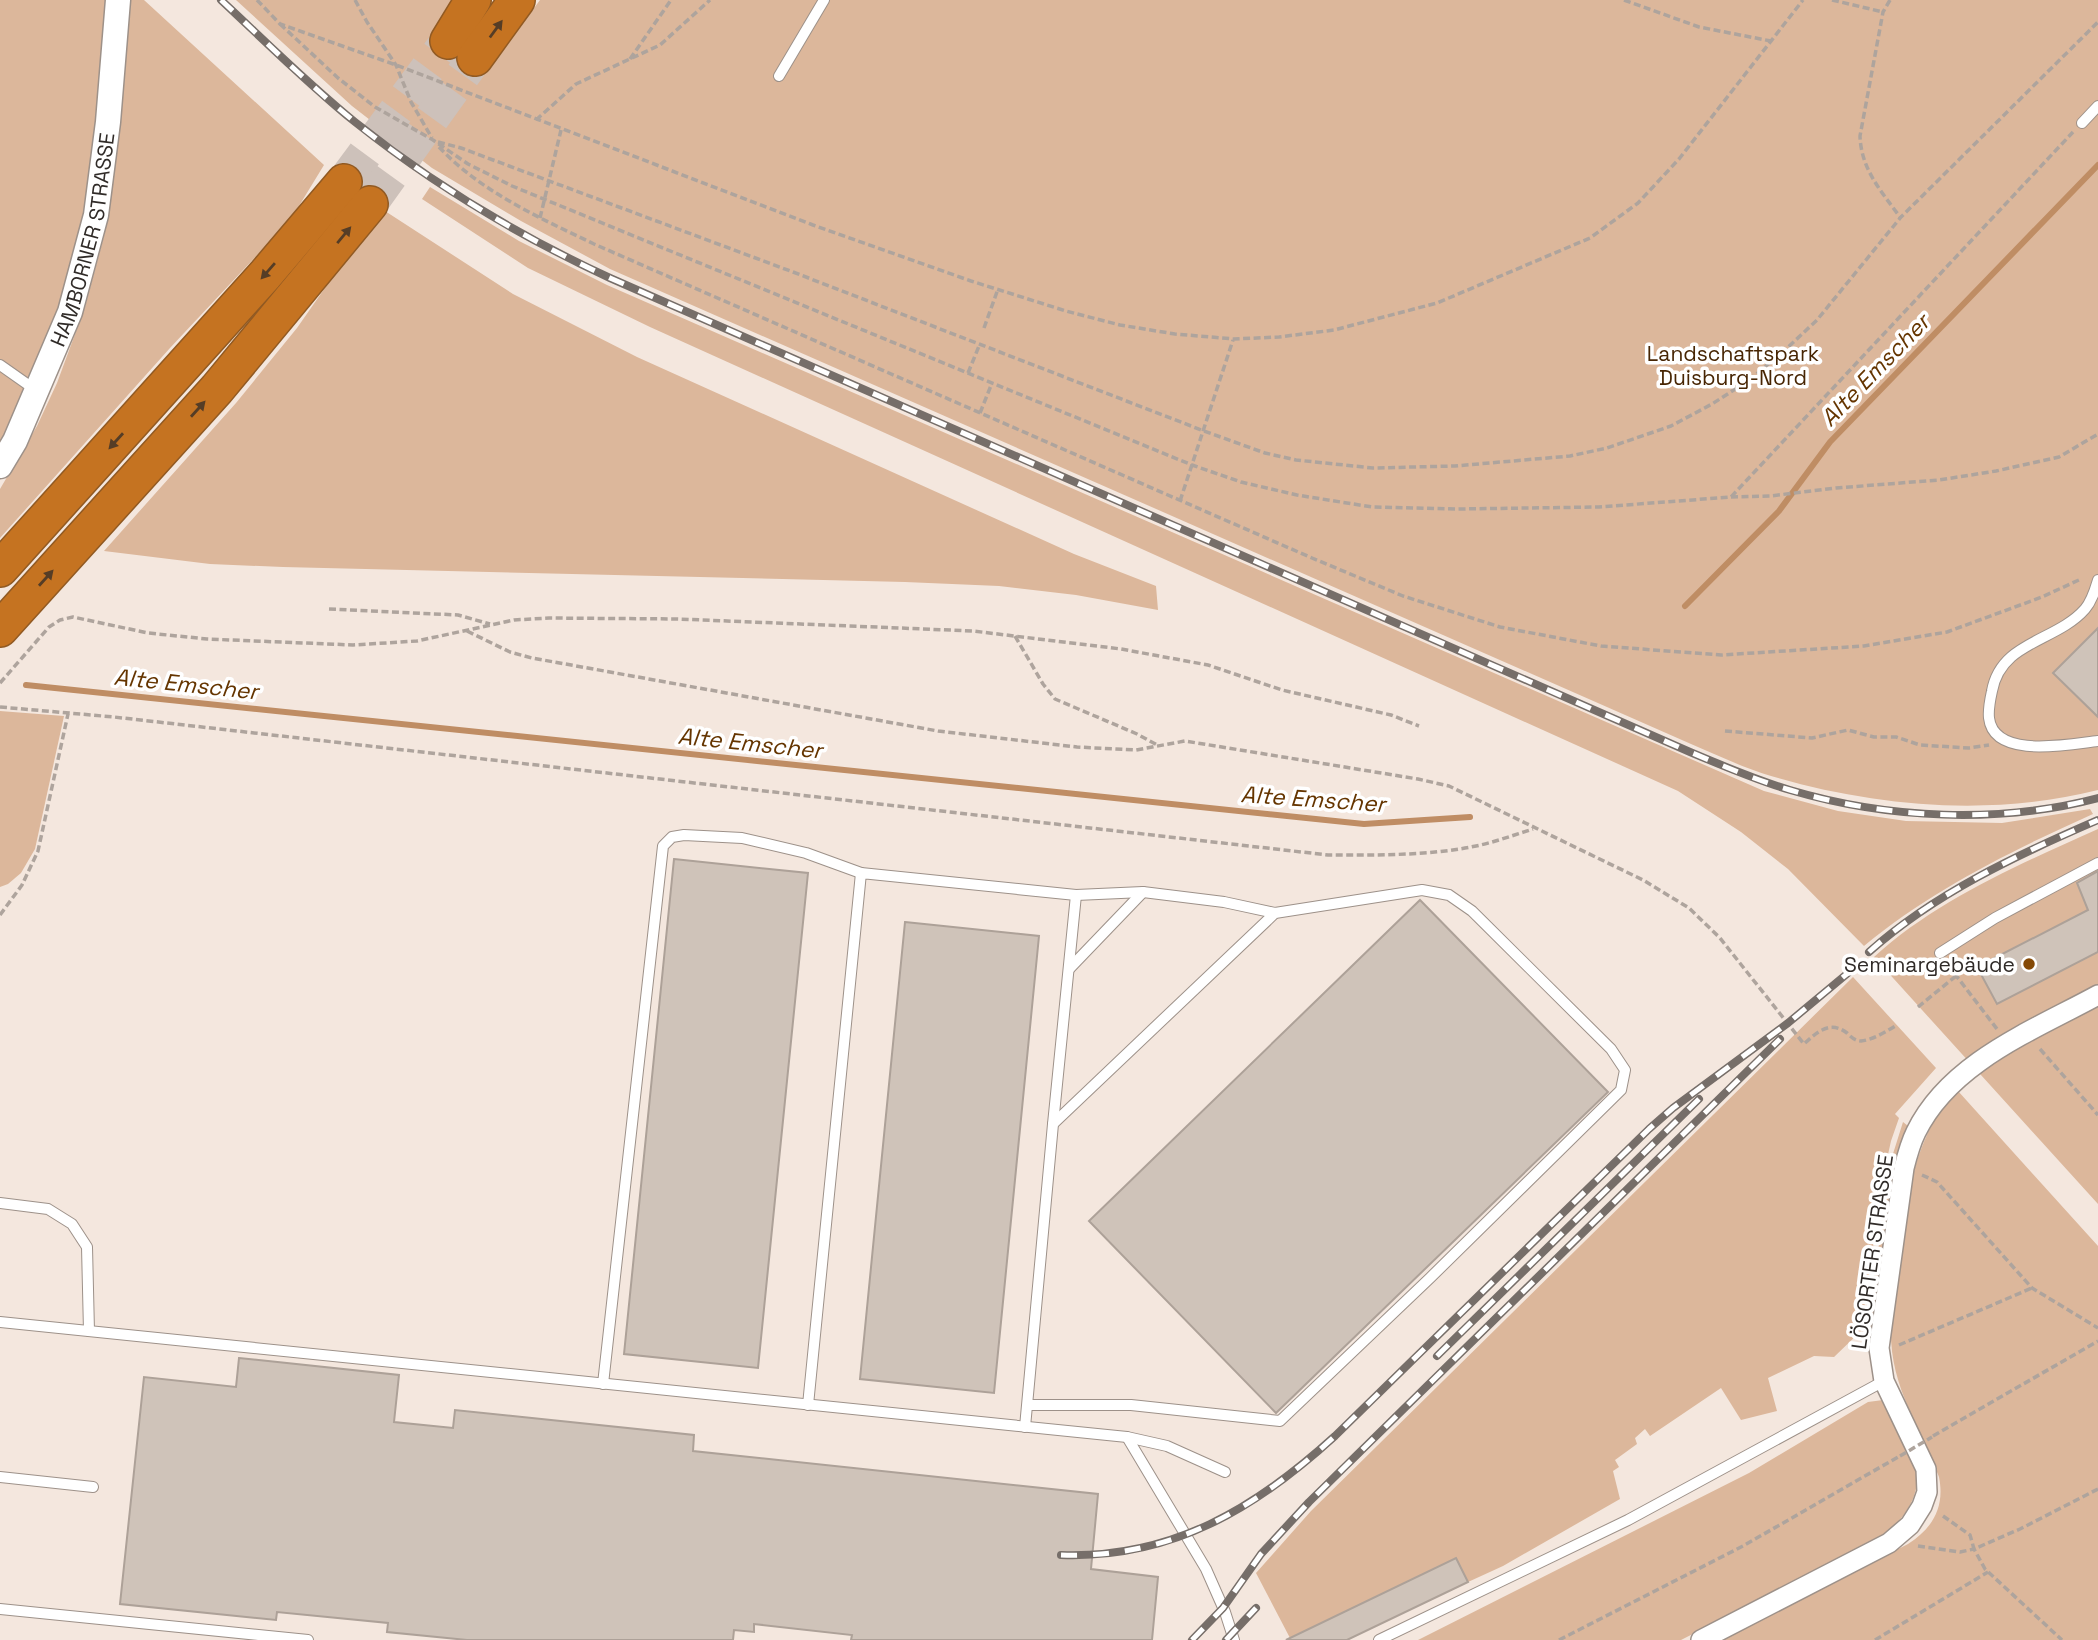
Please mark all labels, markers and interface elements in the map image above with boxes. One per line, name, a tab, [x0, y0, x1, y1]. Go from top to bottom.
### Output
one-way arrow	[488, 20, 502, 38]
street label: HAMBORNER STRASSE	[43, 131, 120, 351]
one-way arrow	[336, 226, 351, 243]
one-way arrow	[261, 263, 276, 280]
water label: Alte Emscher	[1814, 306, 1938, 433]
park label: Landschaftspark Duisburg-Nord	[1647, 340, 1819, 391]
one-way arrow	[190, 401, 206, 418]
one-way arrow	[109, 432, 124, 449]
one-way arrow	[38, 569, 54, 587]
water label: Alte Emscher	[112, 662, 262, 707]
water label: Alte Emscher	[676, 721, 826, 766]
water label: Alte Emscher	[1240, 779, 1389, 819]
place label: Seminargebäude	[1844, 951, 2015, 978]
marker: Seminargebäude	[2021, 956, 2037, 972]
street label: LÖSORTER STRASSE	[1845, 1153, 1899, 1351]

